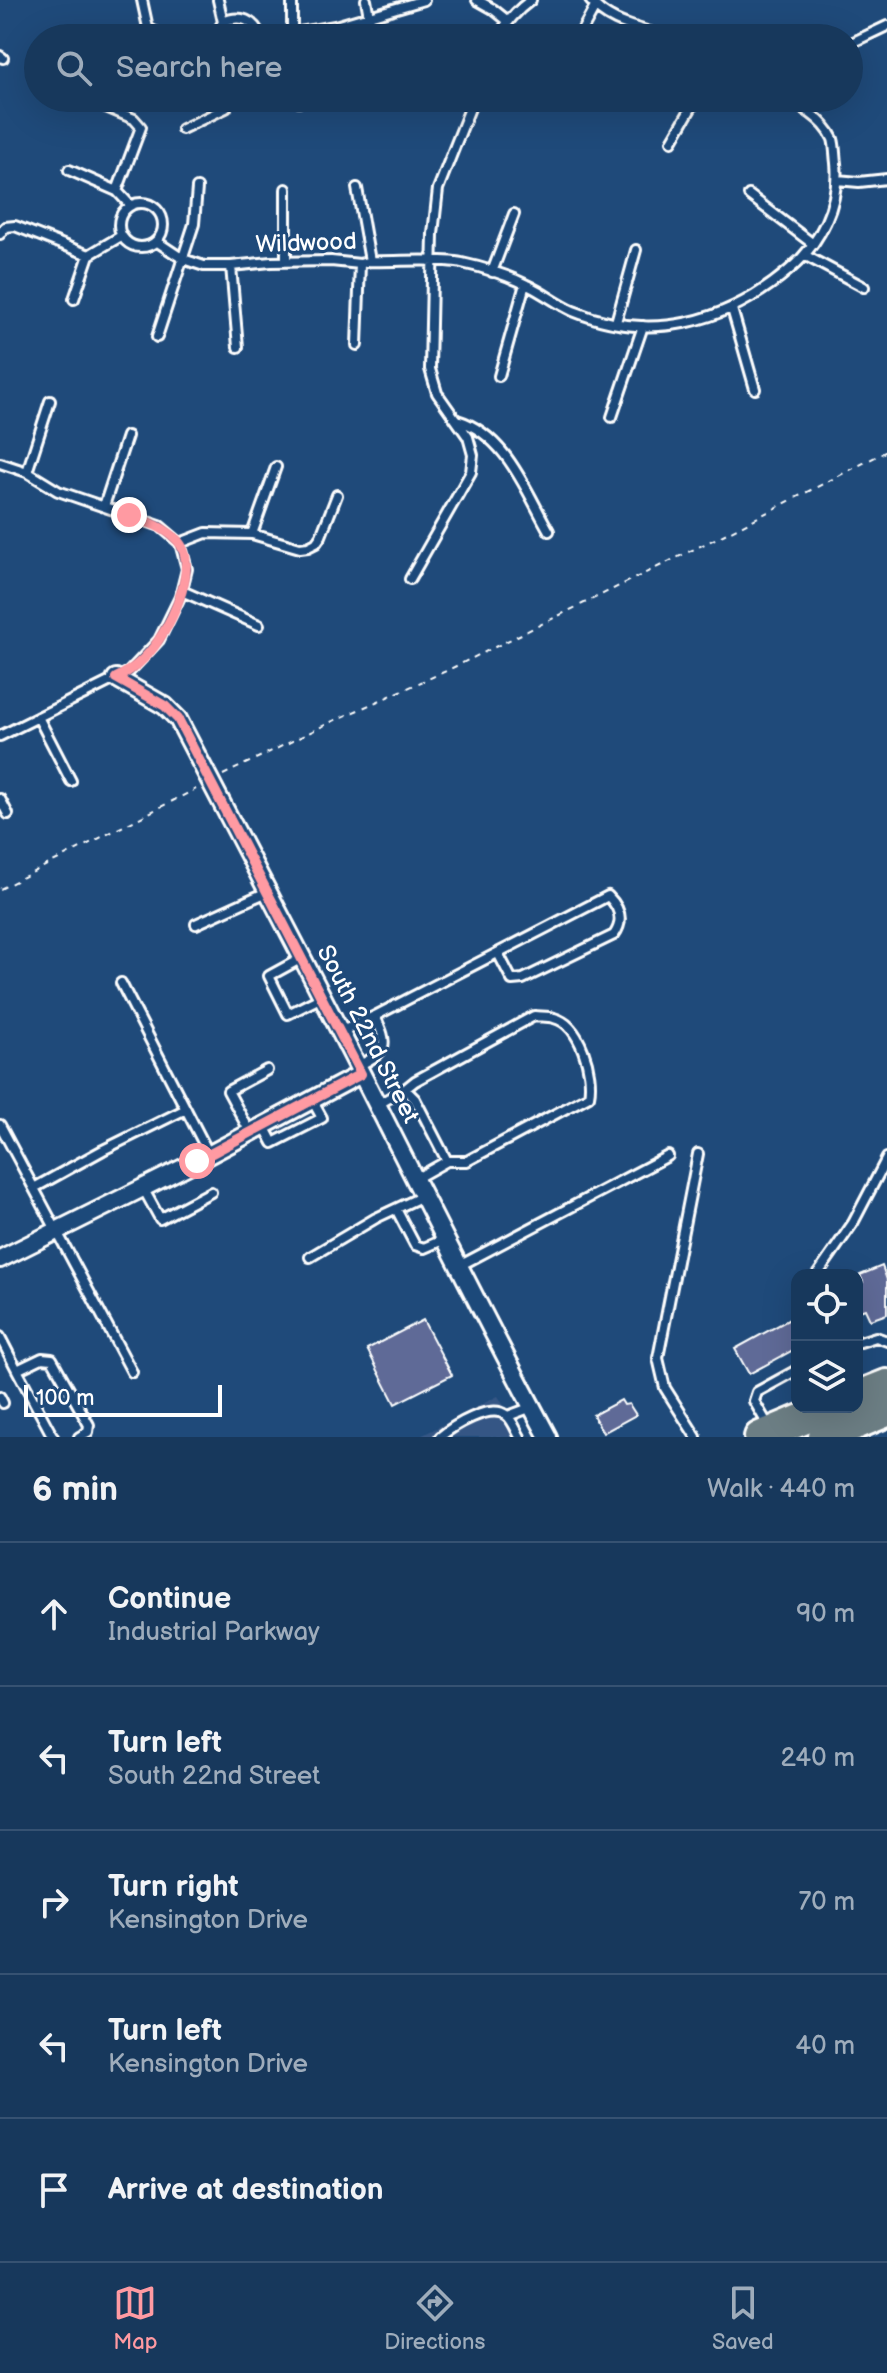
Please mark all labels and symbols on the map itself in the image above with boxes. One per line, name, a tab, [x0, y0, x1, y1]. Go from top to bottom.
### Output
street label: Wildwood	[255, 227, 357, 259]
route end	[111, 497, 147, 533]
street label: South 22nd Street	[311, 940, 426, 1128]
route start	[179, 1143, 215, 1179]
scale bar	[24, 1381, 222, 1417]

